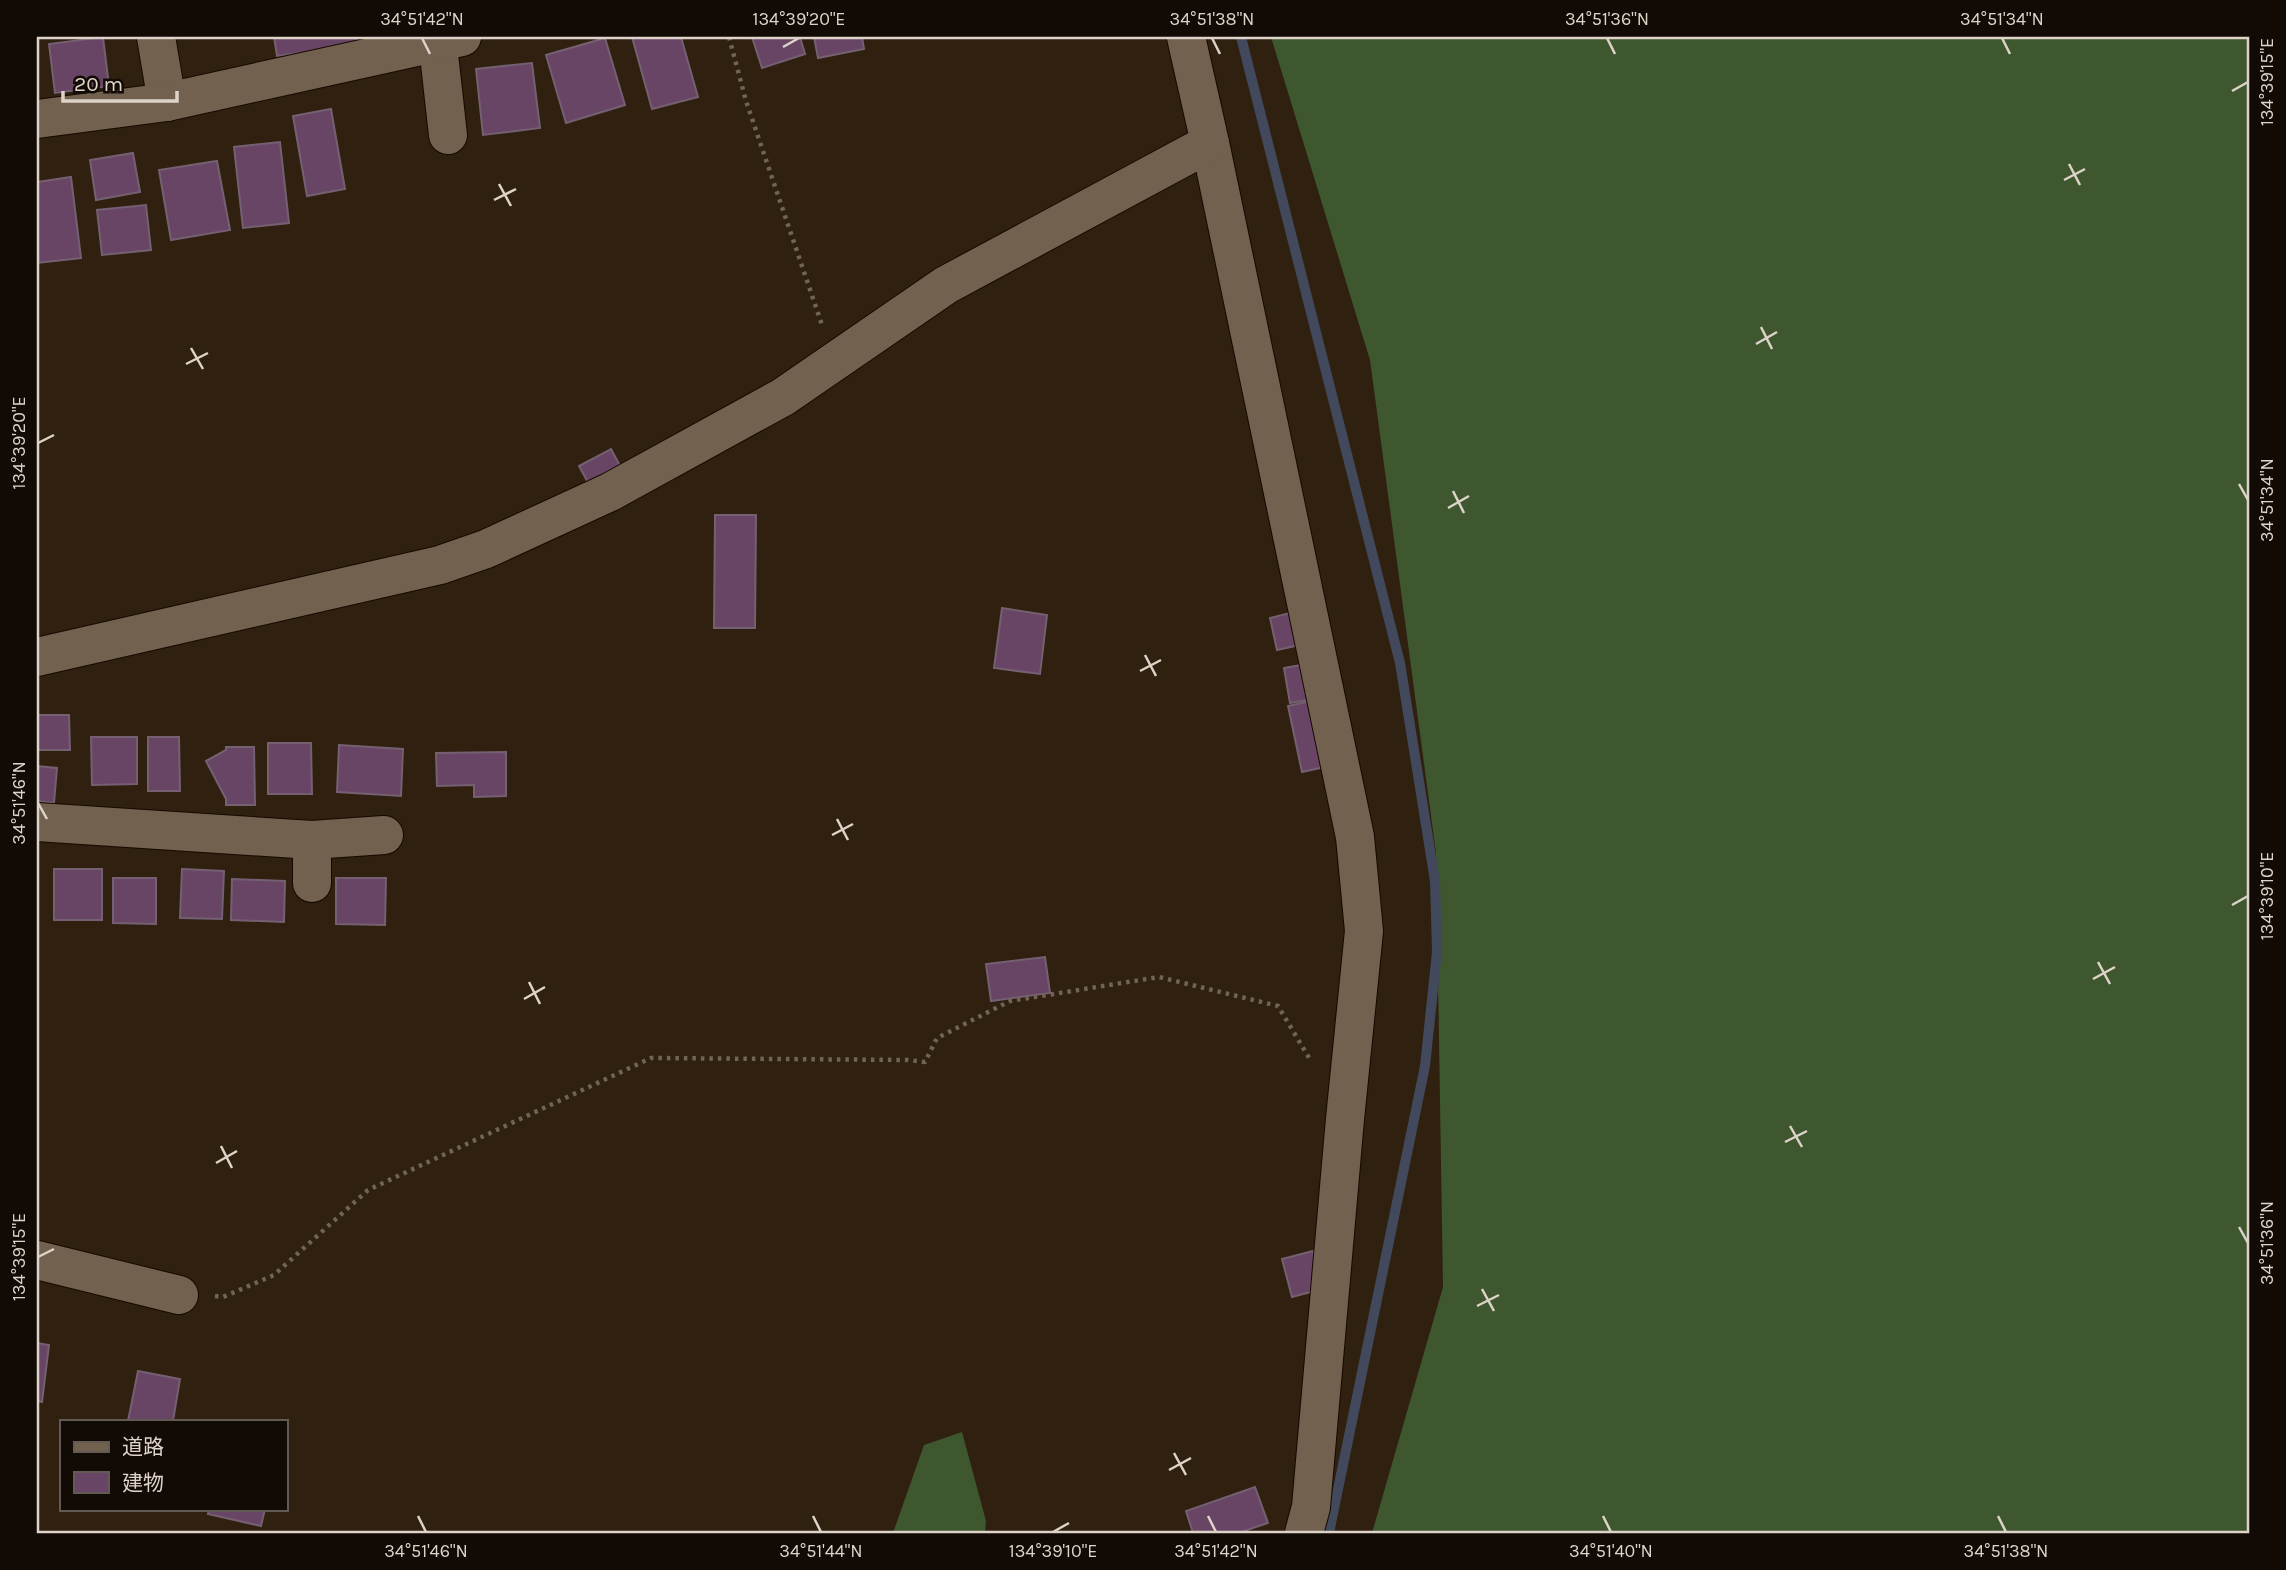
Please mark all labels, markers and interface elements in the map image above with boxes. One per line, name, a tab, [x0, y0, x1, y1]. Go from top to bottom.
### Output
text: 34°51'42"N	[380, 8, 464, 30]
text: 134°39'20"E	[753, 8, 845, 30]
text: 34°51'38"N	[1170, 8, 1254, 30]
text: 34°51'36"N	[1565, 8, 1649, 30]
text: 34°51'34"N	[1960, 8, 2044, 30]
text: 134°39'15"E	[2256, 38, 2278, 126]
scale bar	[63, 60, 177, 104]
text: 20 m	[74, 72, 123, 96]
text: 134°39'20"E	[8, 397, 30, 489]
text: 34°51'34"N	[2256, 458, 2278, 542]
text: 34°51'46"N	[8, 761, 30, 845]
text: 134°39'10"E	[2256, 852, 2278, 940]
text: 34°51'36"N	[2256, 1201, 2278, 1285]
text: 134°39'15"E	[8, 1213, 30, 1301]
legend	[60, 1420, 287, 1510]
text: 道路	[122, 1435, 164, 1459]
text: 建物	[122, 1471, 164, 1495]
text: 34°51'46"N	[384, 1540, 468, 1562]
text: 34°51'44"N	[779, 1540, 863, 1562]
text: 134°39'10"E	[1009, 1540, 1097, 1562]
text: 34°51'42"N	[1174, 1540, 1258, 1562]
text: 34°51'40"N	[1569, 1540, 1653, 1562]
text: 34°51'38"N	[1964, 1540, 2048, 1562]

